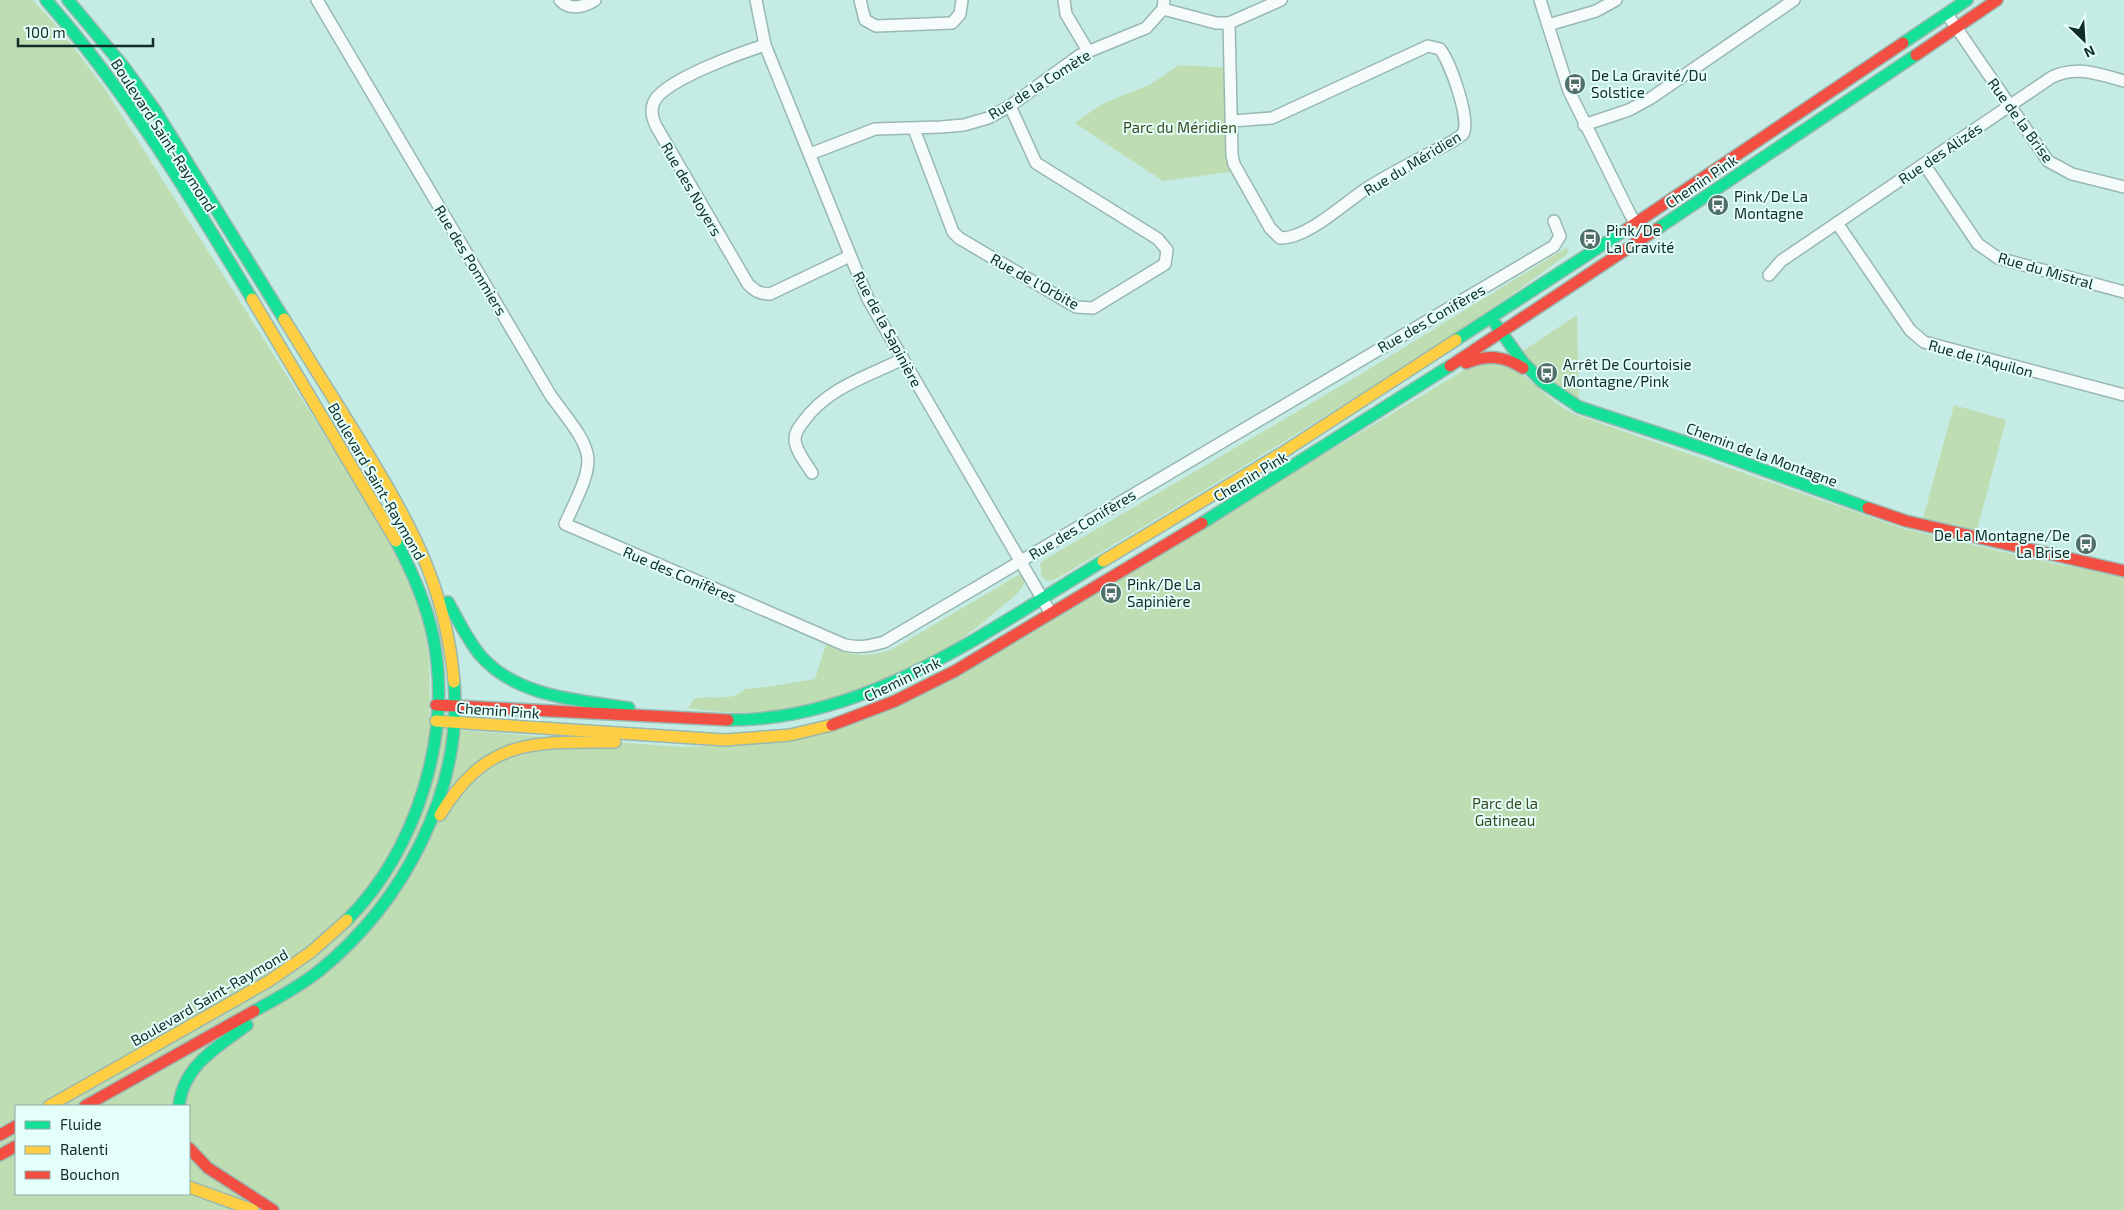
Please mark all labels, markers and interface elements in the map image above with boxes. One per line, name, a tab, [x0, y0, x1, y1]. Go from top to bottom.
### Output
scale bar	[18, 15, 152, 47]
north arrow	[2059, 15, 2109, 65]
text: 100 m	[25, 23, 66, 41]
text: N	[2082, 42, 2098, 62]
street label: Rue de la Comète	[984, 45, 1094, 123]
street label: Boulevard Saint-Raymond	[108, 55, 220, 215]
place label: De La Gravité/Du Solstice	[1591, 66, 1707, 101]
bus stop icon: De La Gravité/Du Solstice	[1563, 72, 1587, 96]
street label: Rue de la Brise	[1984, 74, 2058, 166]
park label: Parc du Méridien	[1123, 118, 1237, 136]
street label: Rue des Alizés	[1895, 118, 1985, 188]
street label: Rue du Méridien	[1360, 127, 1464, 199]
street label: Rue des Noyers	[658, 139, 726, 239]
street label: Chemin Pink	[1661, 150, 1741, 212]
place label: Pink/De La Montagne	[1734, 187, 1808, 222]
bus stop icon: Pink/De La Montagne	[1706, 193, 1730, 217]
street label: Rue des Pommiers	[431, 201, 511, 319]
place label: Pink/De La Gravité	[1606, 221, 1674, 256]
bus stop icon: Pink/De La Gravité	[1578, 227, 1602, 251]
street label: Rue du Mistral	[1996, 248, 2096, 292]
street label: Rue de l'Orbite	[988, 249, 1082, 313]
street label: Rue de la Sapinière	[850, 268, 926, 390]
street label: Rue des Conifères	[1374, 280, 1488, 356]
street label: Rue de l'Aquilon	[1927, 335, 2035, 381]
place label: Arrêt De Courtoisie Montagne/Pink	[1563, 355, 1692, 390]
bus stop icon: Arrêt De Courtoisie Montagne/Pink	[1535, 361, 1559, 385]
street label: Boulevard Saint-Raymond	[325, 399, 429, 563]
street label: Chemin de la Montagne	[1684, 418, 1840, 490]
street label: Chemin Pink	[1210, 447, 1291, 505]
street label: Rue des Conifères	[1025, 485, 1139, 563]
place label: De La Montagne/De La Brise	[1934, 526, 2070, 561]
bus stop icon: De La Montagne/De La Brise	[2074, 532, 2098, 556]
street label: Rue des Conifères	[621, 542, 739, 606]
place label: Pink/De La Sapinière	[1127, 575, 1201, 610]
bus stop icon: Pink/De La Sapinière	[1099, 581, 1123, 605]
street label: Chemin Pink	[861, 653, 944, 705]
street label: Chemin Pink	[456, 698, 540, 722]
park label: Parc de la Gatineau	[1472, 794, 1538, 829]
street label: Boulevard Saint-Raymond	[127, 945, 291, 1049]
legend	[15, 1105, 190, 1195]
text: Fluide	[60, 1115, 101, 1133]
text: Ralenti	[60, 1140, 108, 1158]
text: Bouchon	[60, 1165, 120, 1183]

